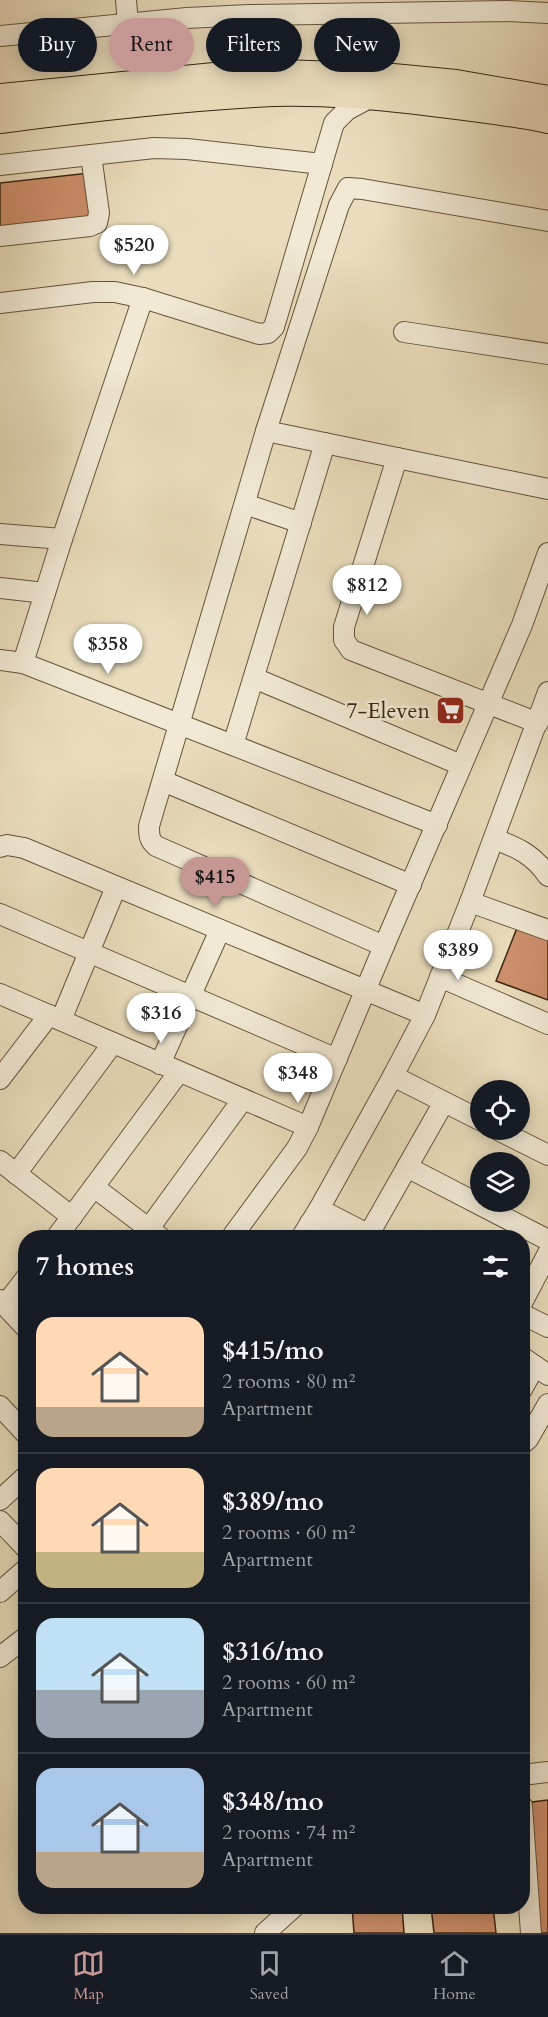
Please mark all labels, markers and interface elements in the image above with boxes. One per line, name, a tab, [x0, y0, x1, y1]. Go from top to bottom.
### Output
chip: Buy	[18, 18, 97, 72]
chip: Rent	[109, 18, 194, 72]
chip: Filters	[206, 18, 302, 72]
chip: New	[314, 18, 400, 72]
pin: $520	[98, 225, 170, 276]
text: $520	[114, 231, 154, 258]
pin: $812	[331, 565, 403, 616]
text: $812	[347, 571, 387, 598]
pin: $358	[72, 624, 144, 675]
text: $358	[88, 630, 128, 657]
supermarket icon: 7-Eleven	[435, 694, 467, 726]
place label: 7-Eleven	[346, 696, 430, 726]
pin: $415	[179, 857, 251, 908]
text: $415	[195, 863, 235, 890]
pin: $389	[422, 930, 494, 981]
text: $389	[438, 936, 478, 963]
pin: $316	[125, 993, 197, 1044]
text: $316	[141, 999, 181, 1026]
pin: $348	[262, 1053, 334, 1104]
text: $348	[278, 1059, 318, 1086]
map controls	[470, 1080, 530, 1212]
button: locate	[470, 1080, 530, 1140]
button: layers	[470, 1152, 530, 1212]
text: 7 homes	[36, 1249, 134, 1284]
icon: filters	[479, 1250, 512, 1283]
text: $415/mo	[222, 1333, 324, 1368]
icon: home	[84, 1341, 156, 1413]
text: 2 rooms · 80 m²	[222, 1368, 355, 1395]
text: Apartment	[222, 1395, 313, 1422]
text: $389/mo	[222, 1484, 324, 1519]
icon: home	[84, 1492, 156, 1564]
text: 2 rooms · 60 m²	[222, 1519, 355, 1546]
text: Apartment	[222, 1546, 313, 1573]
text: $316/mo	[222, 1634, 324, 1669]
icon: home	[84, 1642, 156, 1714]
text: 2 rooms · 60 m²	[222, 1669, 355, 1696]
text: Apartment	[222, 1696, 313, 1723]
text: $348/mo	[222, 1784, 324, 1819]
icon: home	[84, 1792, 156, 1864]
text: 2 rooms · 74 m²	[222, 1819, 355, 1846]
text: Apartment	[222, 1846, 313, 1873]
tab: Map	[72, 1947, 105, 2005]
tab: Saved	[250, 1947, 288, 2005]
tab: Home	[433, 1947, 476, 2005]

